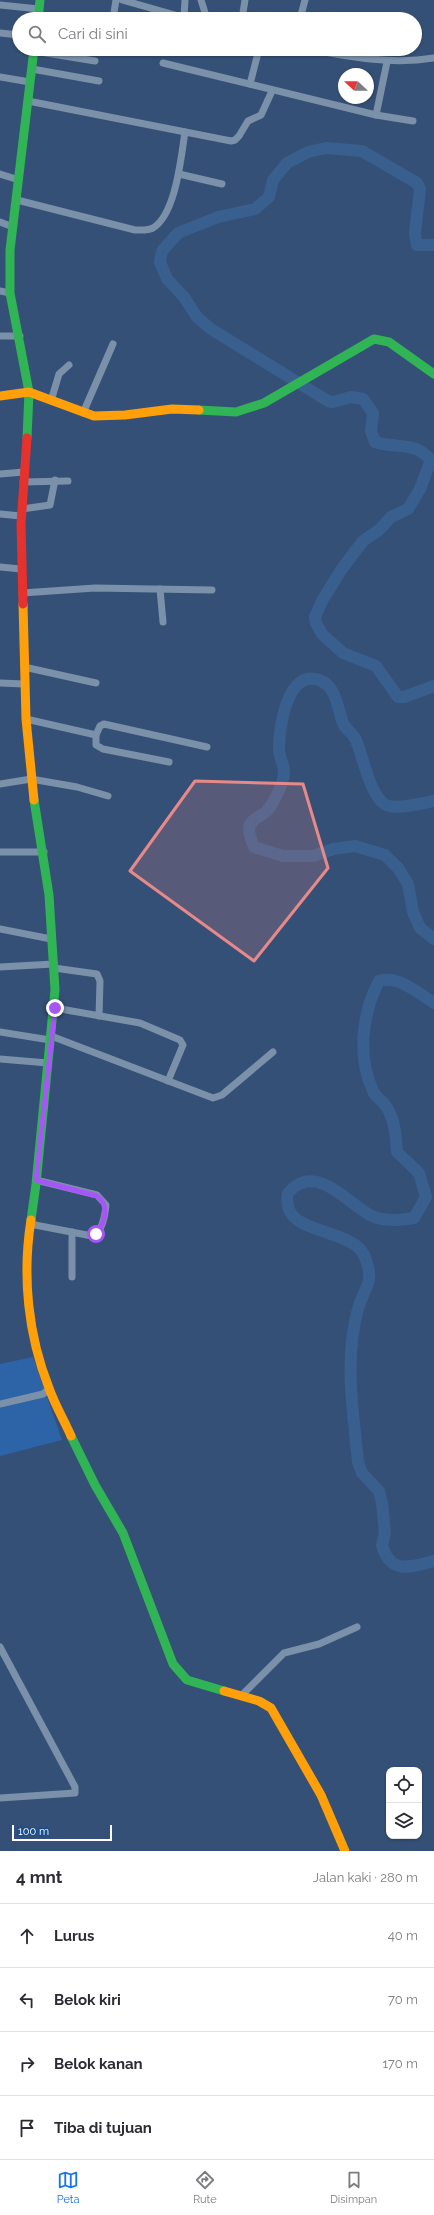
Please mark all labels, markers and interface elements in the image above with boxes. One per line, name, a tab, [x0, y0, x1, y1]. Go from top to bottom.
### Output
search box	[12, 12, 422, 56]
icon: search	[26, 23, 48, 45]
text: Cari di sini	[58, 25, 128, 43]
north arrow	[338, 68, 374, 104]
route end	[46, 999, 64, 1017]
route start	[87, 1225, 105, 1243]
map controls	[386, 1767, 422, 1839]
button: locate	[386, 1767, 422, 1803]
button: layers	[386, 1803, 422, 1839]
scale bar	[12, 1823, 112, 1842]
text: 100 m	[18, 1825, 49, 1838]
text: 4 mnt	[16, 1867, 62, 1887]
text: Jalan kaki · 280 m	[313, 1870, 418, 1885]
icon: ahead	[16, 1925, 38, 1947]
text: Lurus	[54, 1927, 95, 1945]
text: 40 m	[388, 1928, 418, 1943]
icon: left	[16, 1989, 38, 2011]
text: Belok kiri	[54, 1991, 121, 2009]
text: 70 m	[388, 1992, 418, 2007]
icon: right	[16, 2053, 38, 2075]
text: Belok kanan	[54, 2055, 143, 2073]
text: 170 m	[382, 2056, 418, 2071]
icon: arrive	[16, 2117, 38, 2139]
text: Tiba di tujuan	[54, 2119, 152, 2137]
tab: Peta	[57, 2169, 80, 2206]
tab: Rute	[193, 2169, 217, 2206]
tab: Disimpan	[330, 2169, 377, 2206]

